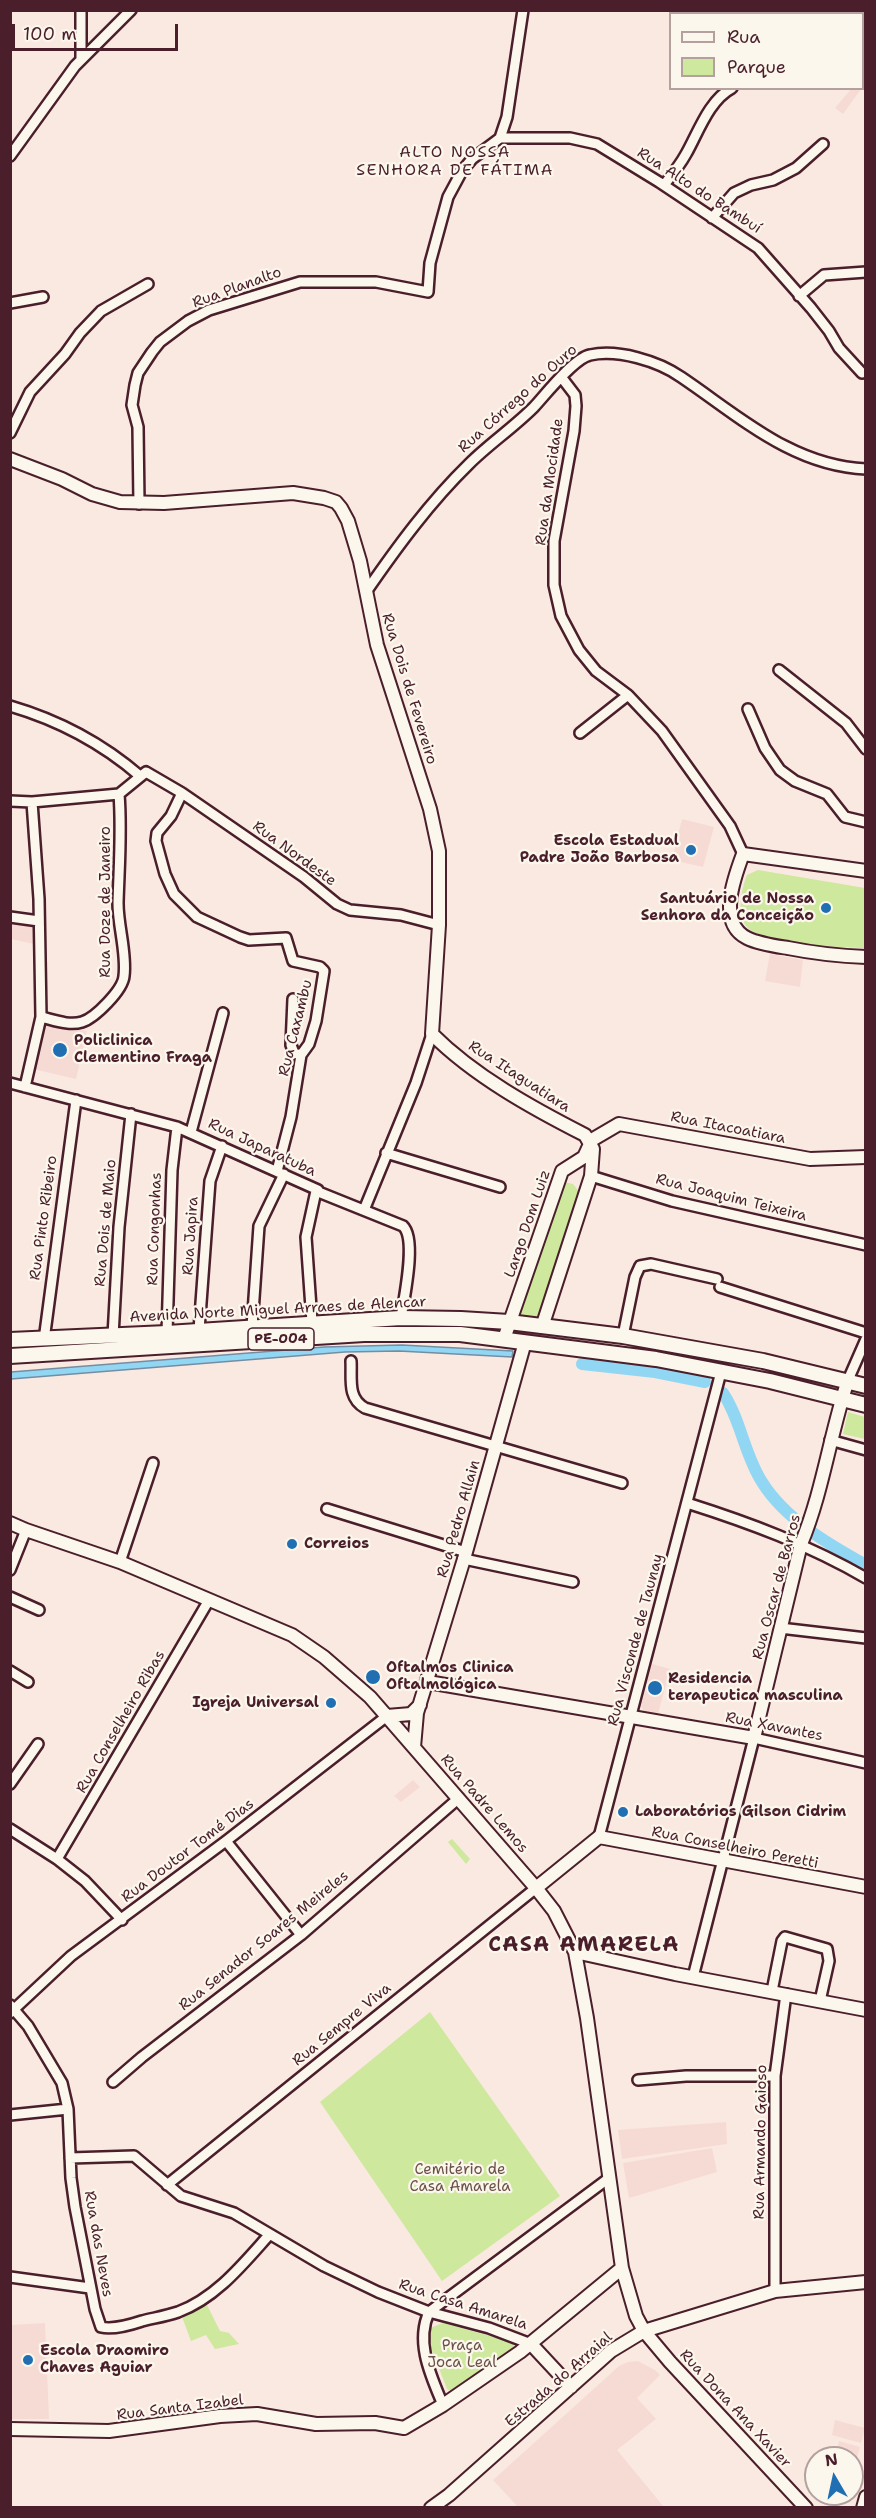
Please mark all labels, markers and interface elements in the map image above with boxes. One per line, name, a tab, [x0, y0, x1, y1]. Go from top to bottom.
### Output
scale bar	[15, 12, 182, 50]
legend	[669, 12, 864, 90]
text: 100 m	[23, 22, 77, 46]
text: Rua	[727, 25, 760, 49]
text: Parque	[727, 55, 786, 79]
district label: ALTO NOSSA SENHORA DE FÁTIMA	[356, 143, 554, 181]
street label: Rua Alto do Bambuí	[633, 144, 765, 238]
street label: Rua Planalto	[190, 264, 284, 312]
street label: Rua Córrego do Ouro	[455, 341, 581, 457]
street label: Rua da Mocidade	[532, 417, 568, 547]
street label: Rua Dois de Fevereiro	[377, 611, 441, 767]
street label: Rua Nordeste	[249, 818, 339, 890]
street label: Rua Doze de Janeiro	[97, 826, 115, 978]
place label: Escola Estadual Padre João Barbosa	[520, 832, 679, 867]
marker: Escola Estadual Padre João Barbosa	[684, 843, 698, 857]
place label: Santuário de Nossa Senhora da Conceição	[641, 890, 814, 925]
marker: Santuário de Nossa Senhora da Conceição	[819, 901, 833, 915]
street label: Rua Caxambu	[275, 978, 317, 1078]
place label: Policlinica Clementino Fraga	[74, 1032, 212, 1067]
street label: Rua Itaguatiara	[465, 1037, 573, 1117]
marker: Policlinica Clementino Fraga	[51, 1041, 69, 1059]
street label: Rua Itacoatiara	[669, 1108, 787, 1148]
street label: Rua Japaratuba	[205, 1115, 319, 1181]
street label: Rua Pinto Ribeiro	[26, 1154, 62, 1282]
street label: Rua Dois de Maio	[91, 1159, 121, 1287]
street label: Largo Dom Luiz	[501, 1168, 555, 1280]
street label: Rua Joaquim Teixeira	[654, 1171, 808, 1225]
street label: Rua Congonhas	[144, 1172, 166, 1286]
street label: Rua Japira	[179, 1196, 203, 1276]
street label: Avenida Norte Miguel Arraes de Alencar	[129, 1293, 427, 1327]
road number: PE-004	[248, 1328, 314, 1350]
street label: Rua Pedro Allain	[434, 1458, 484, 1580]
street label: Rua Oscar de Barros	[749, 1512, 805, 1662]
place label: Correios	[304, 1535, 369, 1553]
marker: Correios	[285, 1537, 299, 1551]
street label: Rua Visconde de Taunay	[604, 1552, 668, 1728]
street label: Rua Conselheiro Ribas	[73, 1647, 169, 1797]
place label: Oftalmos Clinica Oftalmológica	[386, 1659, 514, 1694]
marker: Oftalmos Clinica Oftalmológica	[364, 1668, 382, 1686]
place label: Residencia terapeutica masculina	[668, 1670, 843, 1705]
marker: Residencia terapeutica masculina	[646, 1679, 664, 1697]
place label: Igreja Universal	[192, 1694, 319, 1712]
marker: Igreja Universal	[324, 1696, 338, 1710]
street label: Rua Xavantes	[724, 1709, 824, 1745]
street label: Rua Padre Lemos	[436, 1751, 532, 1857]
street label: Rua Doutor Tomé Dias	[118, 1795, 258, 1907]
place label: Laboratórios Gilson Cidrim	[635, 1803, 846, 1821]
marker: Laboratórios Gilson Cidrim	[616, 1805, 630, 1819]
street label: Rua Conselheiro Peretti	[650, 1823, 820, 1873]
street label: Rua Senador Soares Meireles	[176, 1867, 352, 2015]
district label: CASA AMARELA	[488, 1933, 680, 1959]
street label: Rua Sempre Viva	[289, 1980, 395, 2070]
street label: Rua Armando Gaioso	[751, 2064, 771, 2220]
park label: Cemitério de Casa Amarela	[409, 2161, 511, 2196]
street label: Rua das Neves	[80, 2190, 116, 2298]
street label: Rua Casa Amarela	[396, 2276, 530, 2334]
street label: Estrada do Arraial	[502, 2329, 616, 2431]
park label: Praça Joca Leal	[427, 2337, 497, 2372]
place label: Escola Draomiro Chaves Aguiar	[40, 2342, 169, 2377]
street label: Rua Dona Ana Xavier	[676, 2346, 794, 2472]
marker: Escola Draomiro Chaves Aguiar	[21, 2353, 35, 2367]
street label: Rua Santa Izabel	[116, 2391, 244, 2425]
north arrow	[804, 2446, 864, 2506]
text: N	[824, 2448, 839, 2471]

